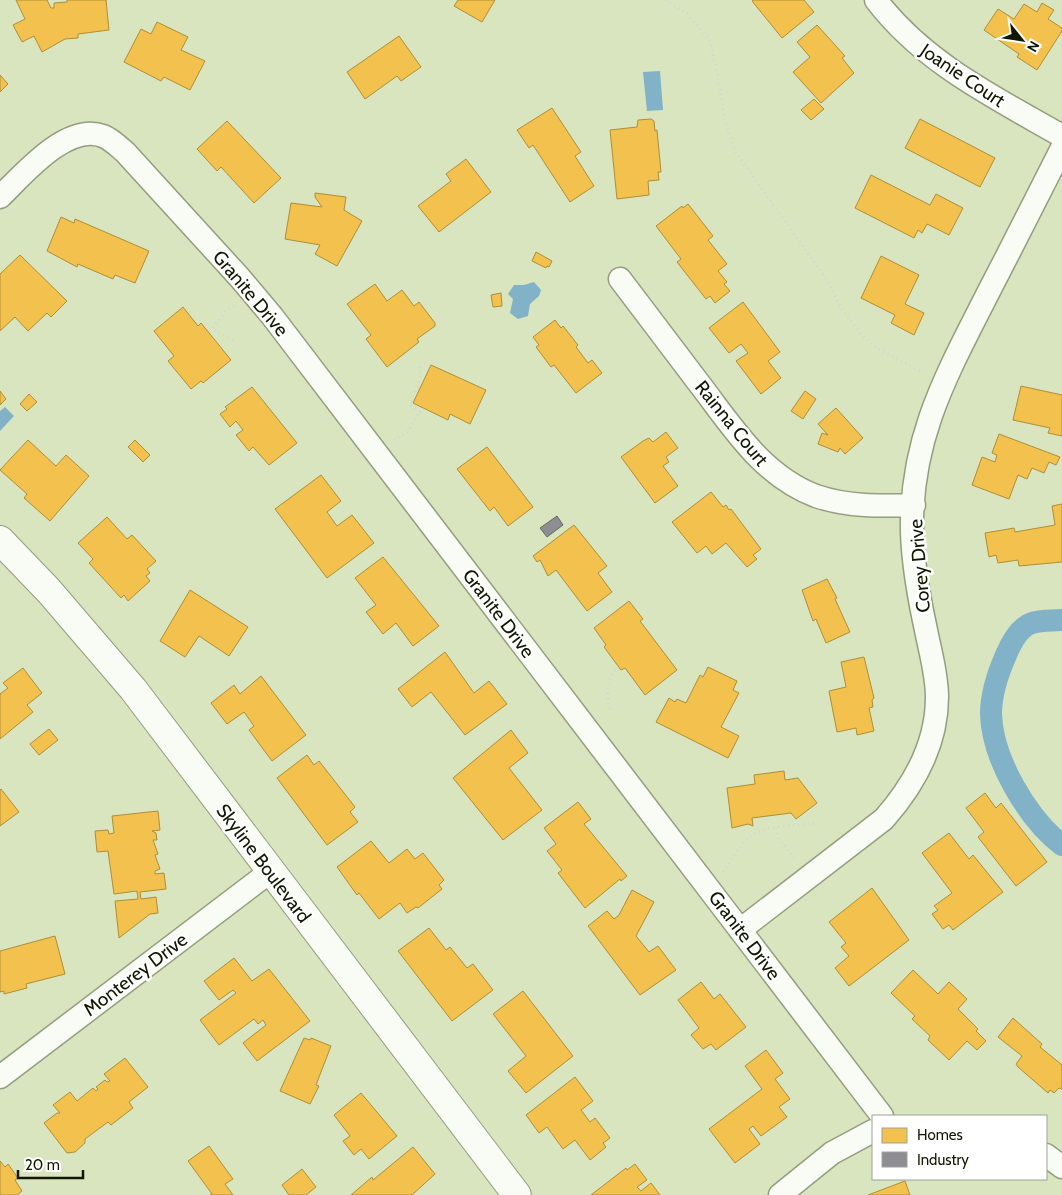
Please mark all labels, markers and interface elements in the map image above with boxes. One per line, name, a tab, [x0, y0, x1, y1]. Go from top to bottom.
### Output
north arrow	[997, 15, 1047, 65]
street label: Joanie Court	[915, 38, 1010, 112]
text: N	[1023, 38, 1044, 55]
street label: Granite Drive	[208, 246, 293, 341]
street label: Rainna Court	[690, 376, 773, 471]
street label: Corey Drive	[904, 518, 935, 614]
street label: Granite Drive	[458, 564, 540, 662]
street label: Skyline Boulevard	[211, 799, 316, 927]
street label: Granite Drive	[704, 886, 786, 984]
street label: Monterey Drive	[79, 928, 192, 1021]
legend	[872, 1115, 1047, 1180]
text: Homes	[917, 1126, 963, 1144]
scale bar	[18, 1148, 82, 1180]
text: Industry	[917, 1151, 969, 1169]
text: 20 m	[25, 1156, 60, 1174]

